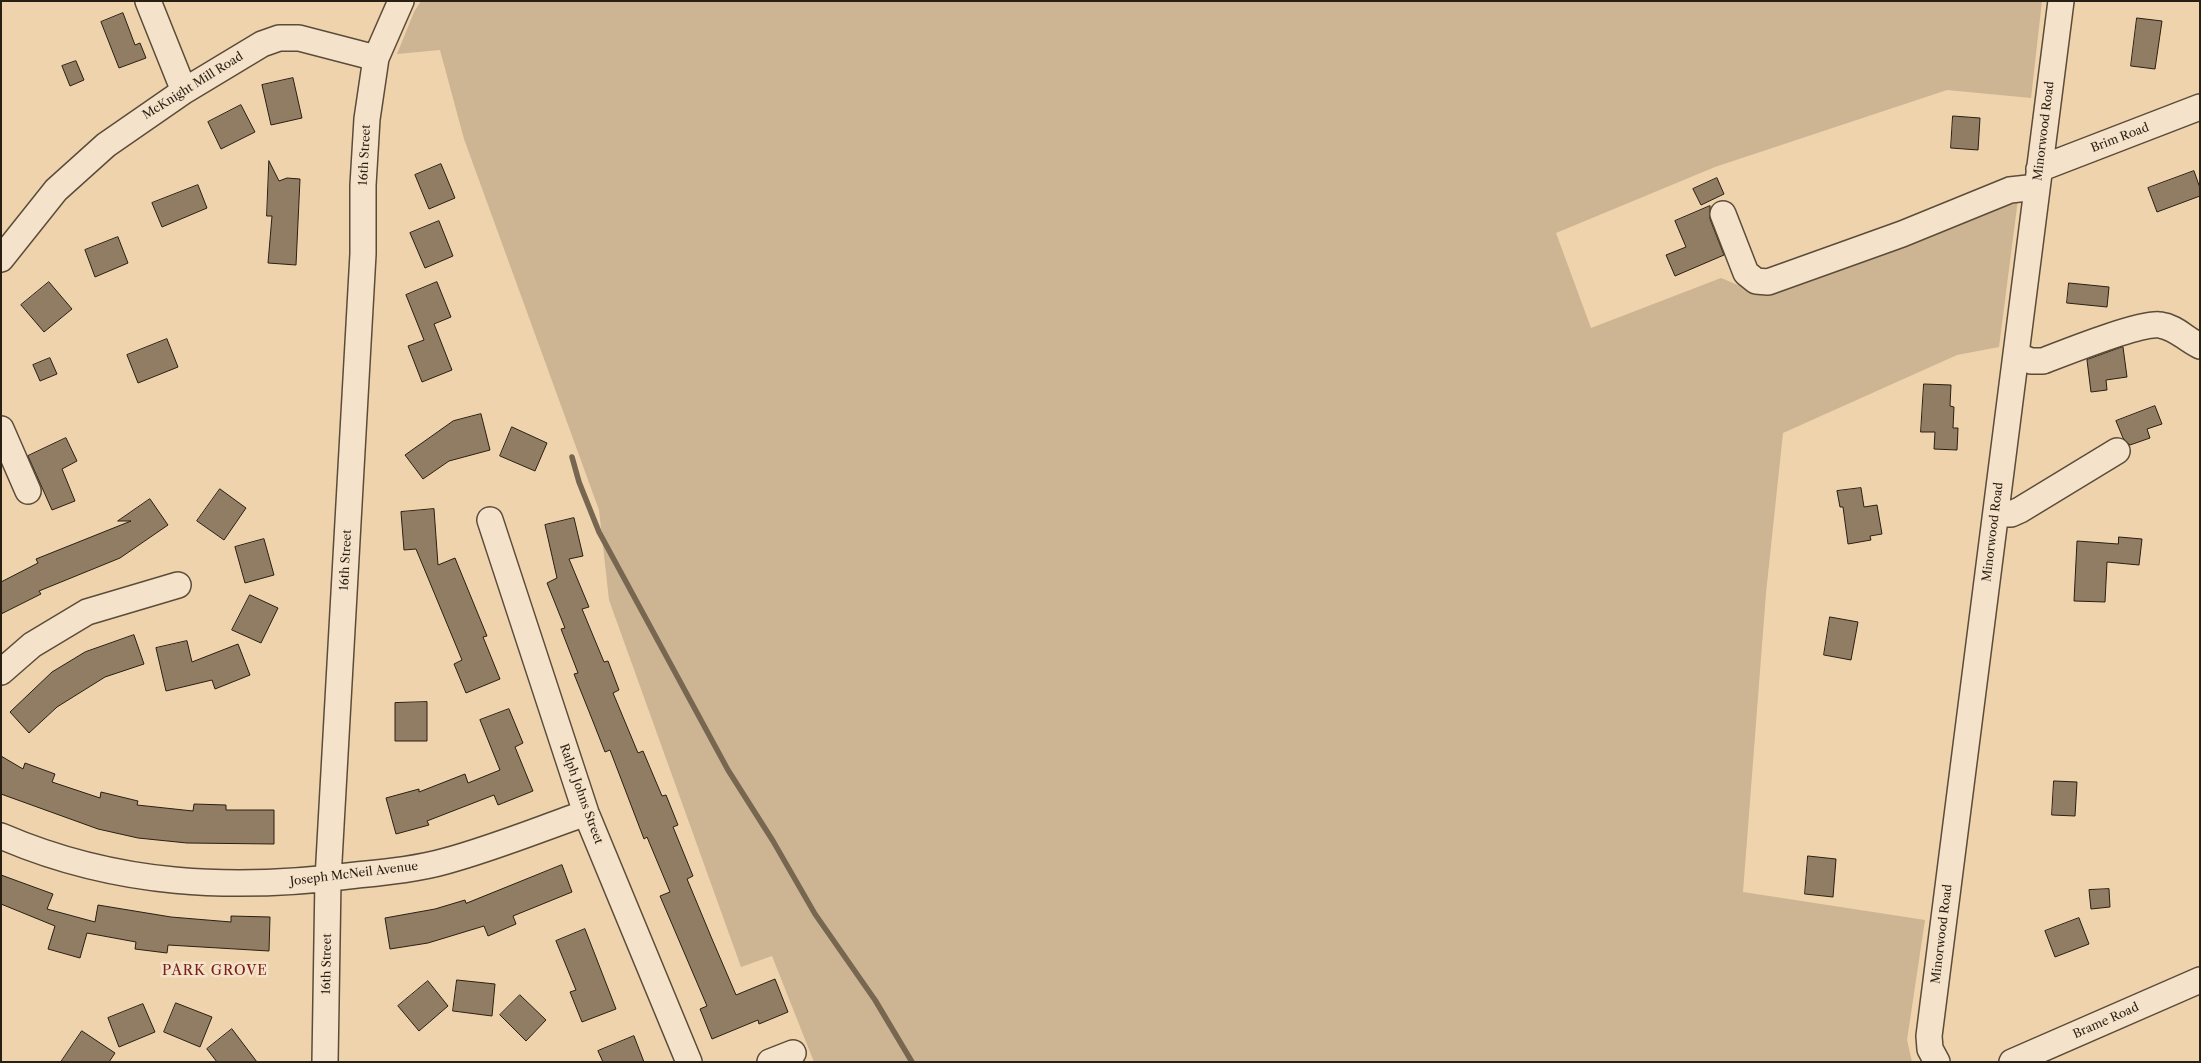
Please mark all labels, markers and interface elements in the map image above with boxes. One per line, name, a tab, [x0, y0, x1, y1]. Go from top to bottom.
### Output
street label: McKnight Mill Road	[140, 49, 246, 123]
street label: Minorwood Road	[2031, 80, 2057, 182]
street label: Brim Road	[2089, 120, 2151, 156]
street label: 16th Street	[356, 124, 374, 186]
street label: Minorwood Road	[1980, 481, 2006, 583]
street label: 16th Street	[337, 529, 355, 591]
street label: Ralph Johns Street	[556, 742, 606, 846]
street label: Joseph McNeil Avenue	[289, 859, 419, 889]
street label: Minorwood Road	[1929, 883, 1955, 985]
street label: 16th Street	[319, 933, 335, 995]
district label: PARK GROVE	[161, 963, 269, 979]
street label: Brame Road	[2071, 1000, 2141, 1042]

